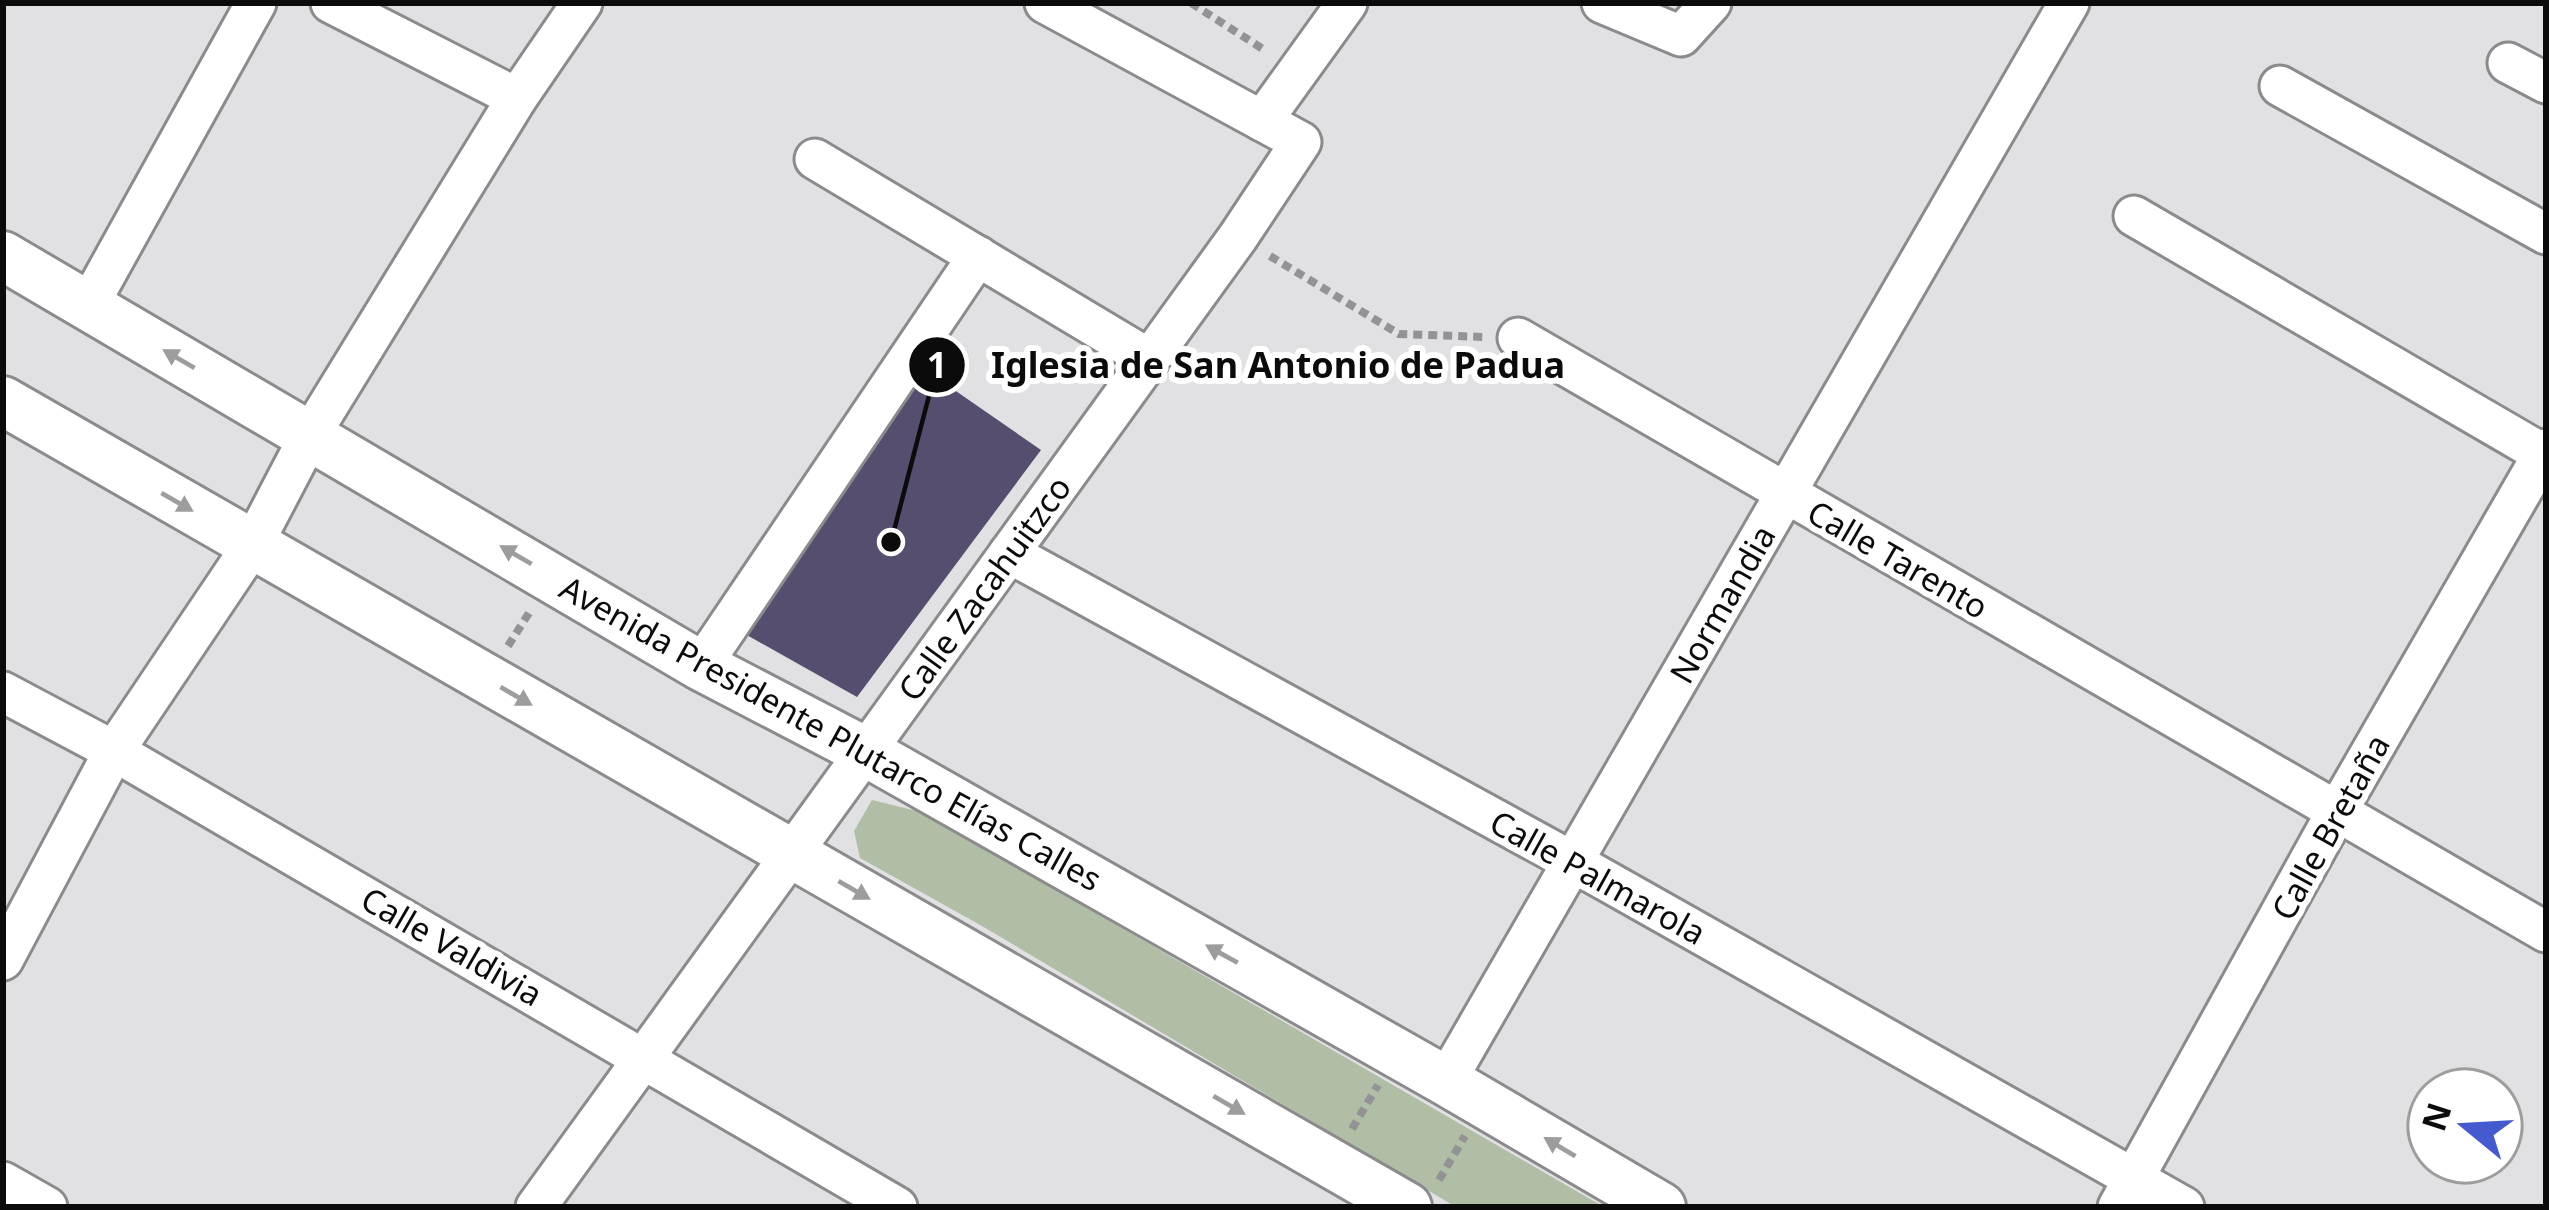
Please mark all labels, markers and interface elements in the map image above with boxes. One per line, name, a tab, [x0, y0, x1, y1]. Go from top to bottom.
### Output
callout: Iglesia de San Antonio de Padua	[907, 329, 1589, 401]
text: 1	[927, 340, 947, 389]
text: Iglesia de San Antonio de Padua	[991, 340, 1565, 389]
one-way arrow	[162, 350, 196, 371]
street label: Calle Zacahuitzco	[887, 466, 1081, 710]
street label: Calle Tarento	[1799, 489, 1997, 629]
one-way arrow	[160, 491, 194, 512]
street label: Normandia	[1659, 517, 1785, 691]
one-way arrow	[500, 546, 533, 567]
street label: Avenida Presidente Plutarco Elías Calles	[552, 565, 1110, 901]
one-way arrow	[499, 684, 532, 705]
street label: Calle Bretaña	[2260, 726, 2400, 928]
street label: Calle Palmarola	[1482, 799, 1714, 955]
street label: Calle Valdivia	[353, 876, 551, 1016]
one-way arrow	[837, 879, 870, 900]
one-way arrow	[1205, 944, 1238, 965]
north arrow	[2405, 1066, 2525, 1186]
one-way arrow	[1212, 1093, 1245, 1114]
text: N	[2410, 1097, 2462, 1136]
one-way arrow	[1543, 1138, 1577, 1159]

